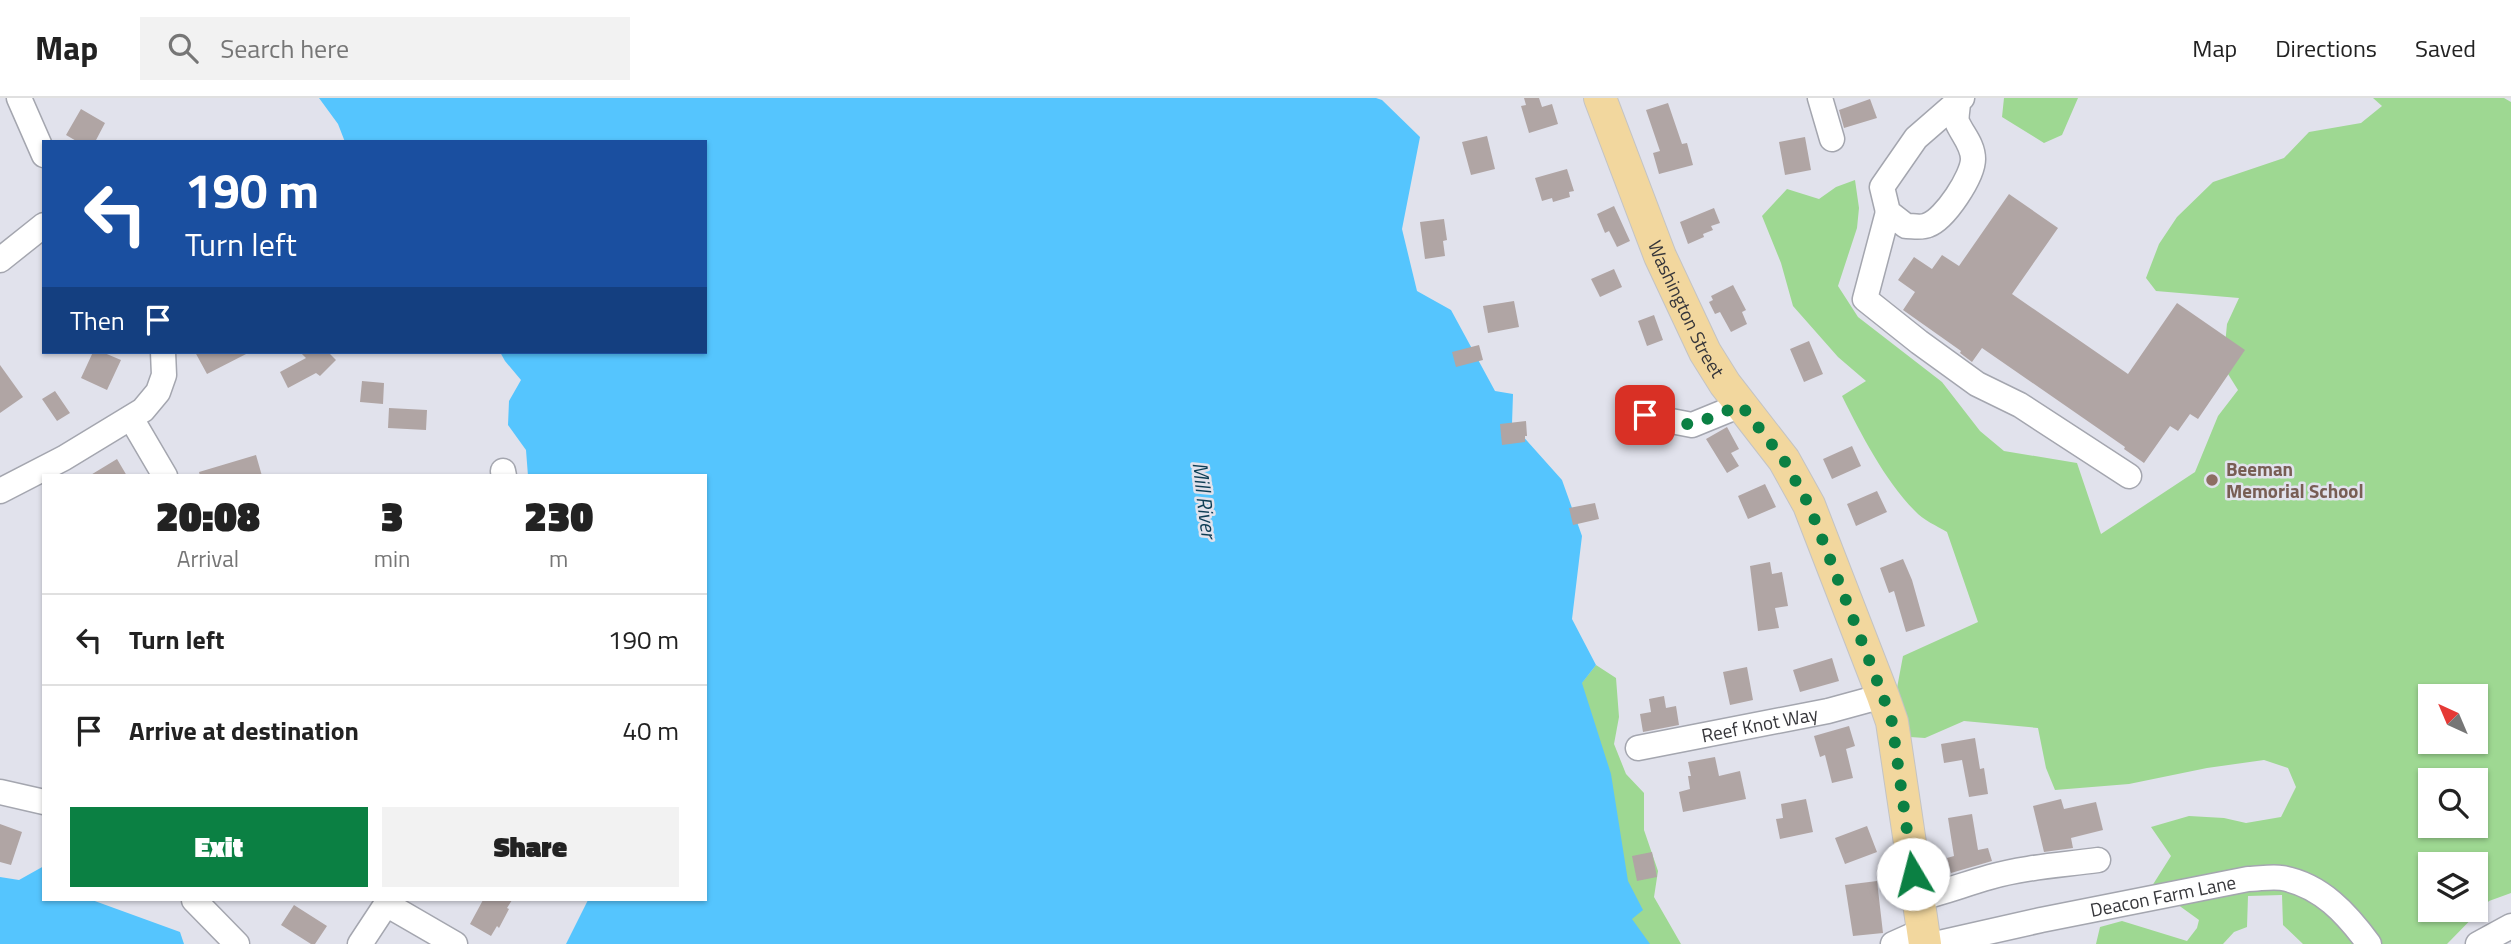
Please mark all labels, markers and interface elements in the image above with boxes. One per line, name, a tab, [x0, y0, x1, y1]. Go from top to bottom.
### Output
search box	[140, 17, 630, 80]
text: Map	[35, 23, 98, 73]
icon: search	[164, 29, 202, 67]
text: Search here	[220, 29, 349, 68]
text: Map	[2192, 30, 2237, 66]
text: Directions	[2275, 30, 2377, 66]
text: Saved	[2415, 30, 2476, 66]
text: 190 m	[185, 152, 319, 227]
icon: left	[70, 168, 161, 259]
text: Turn left	[185, 220, 297, 268]
street label: Washington Street	[1641, 236, 1733, 383]
text: Then	[70, 301, 125, 340]
icon: arrive	[139, 301, 177, 339]
pin	[1615, 385, 1675, 445]
icon: arrive	[1626, 396, 1664, 434]
place label: Beeman Memorial School	[2226, 454, 2364, 505]
water label: Mill River	[1184, 460, 1226, 542]
marker: Beeman Memorial School	[2204, 472, 2220, 488]
text: 20:08	[156, 483, 260, 547]
text: 3	[381, 483, 404, 547]
text: 230	[524, 483, 593, 547]
text: Arrival	[177, 541, 239, 576]
text: min	[374, 541, 410, 576]
text: m	[549, 541, 568, 576]
text: Turn left	[129, 620, 224, 659]
text: 190 m	[608, 620, 679, 659]
icon: left	[70, 621, 108, 659]
north arrow	[2418, 684, 2488, 754]
map controls	[2418, 684, 2488, 922]
street label: Reef Knot Way	[1699, 698, 1820, 749]
text: Arrive at destination	[129, 711, 359, 750]
text: 40 m	[622, 711, 679, 750]
icon: arrive	[70, 712, 108, 750]
button: search	[2418, 768, 2488, 838]
button: Exit	[70, 807, 368, 887]
button: Share	[382, 807, 679, 887]
position arrow	[1876, 837, 1950, 911]
button: layers	[2418, 852, 2488, 922]
street label: Deacon Farm Lane	[2087, 867, 2238, 924]

